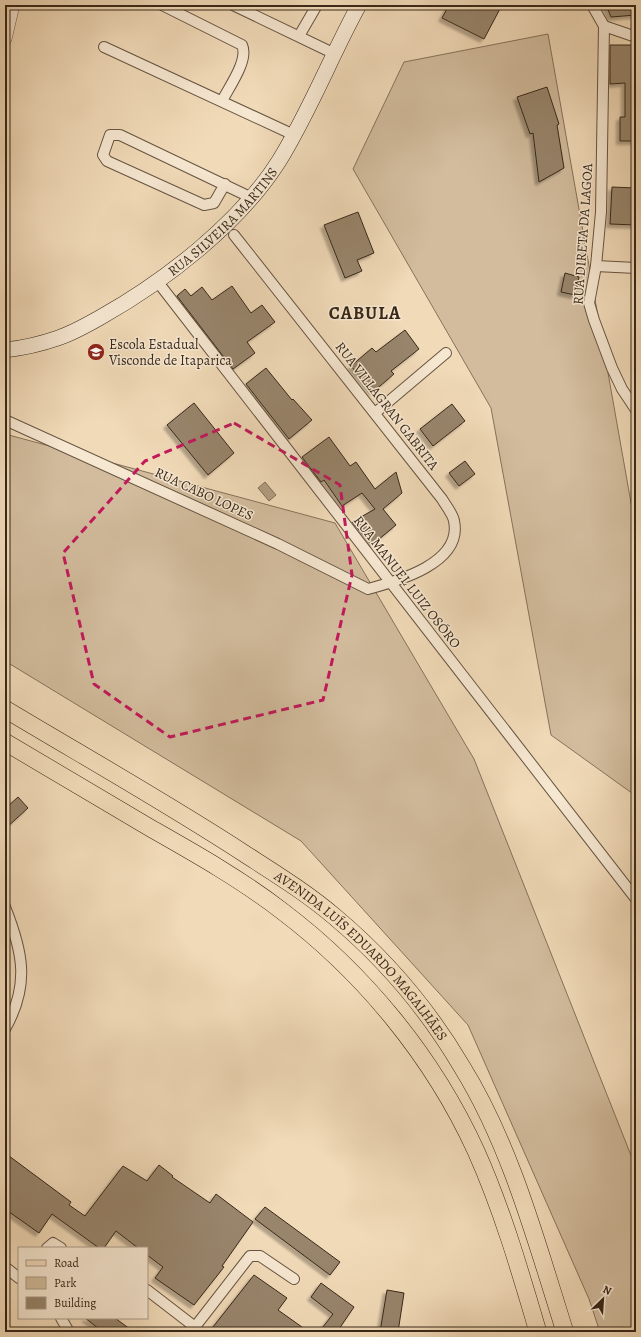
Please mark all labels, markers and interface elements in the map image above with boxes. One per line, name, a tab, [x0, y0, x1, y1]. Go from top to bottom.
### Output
street label: RUA DIRETA DA LAGOA	[569, 162, 597, 305]
street label: RUA SILVEIRA MARTINS	[164, 163, 282, 280]
district label: CABULA	[329, 301, 401, 325]
place label: Escola Estadual Visconde de Itaparica	[108, 335, 232, 370]
street label: RUA VILLAGRAN GABRITA	[331, 338, 444, 475]
school or university icon: Escola Estadual Visconde de Itaparica	[86, 342, 106, 362]
street label: RUA CABO LOPES	[152, 463, 256, 525]
street label: RUA MANUEL LUIZ OSÓRO	[349, 512, 465, 653]
street label: AVENIDA LUÍS EDUARDO MAGALHÃES	[270, 866, 452, 1044]
legend	[18, 1247, 148, 1319]
text: Road	[54, 1255, 80, 1271]
text: Park	[54, 1275, 77, 1291]
north arrow	[583, 1279, 623, 1319]
text: N	[600, 1282, 614, 1299]
text: Building	[54, 1295, 96, 1311]

